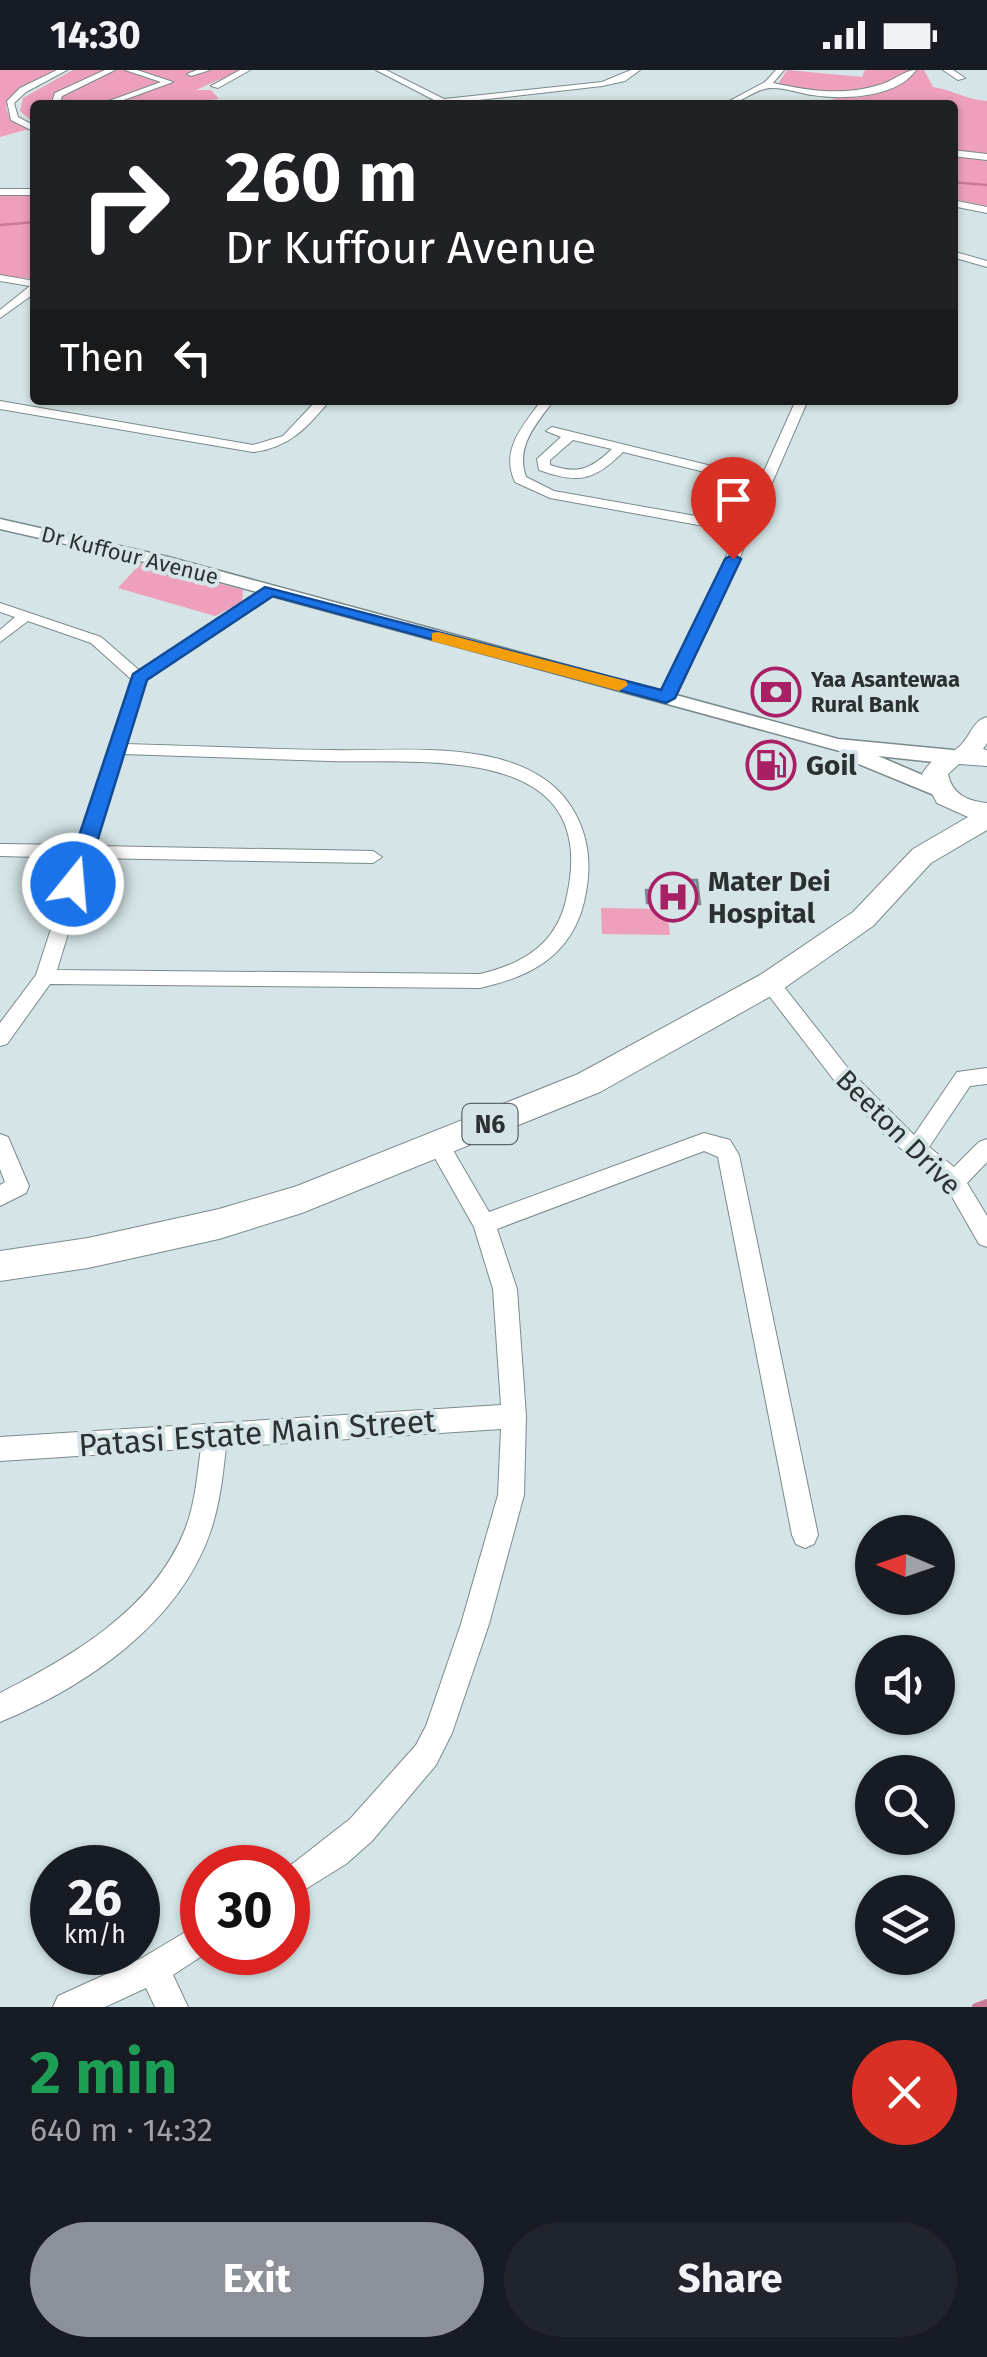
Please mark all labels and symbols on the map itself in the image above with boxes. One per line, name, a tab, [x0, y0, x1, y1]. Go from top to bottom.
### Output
pin	[691, 457, 776, 560]
street label: Dr Kuffour Avenue	[39, 520, 221, 591]
bank icon: Yaa Asantewaa Rural Bank	[750, 666, 802, 718]
place label: Yaa Asantewaa Rural Bank	[810, 666, 960, 718]
fuel station icon: Goil	[745, 739, 797, 791]
place label: Goil	[806, 749, 857, 782]
position arrow	[21, 832, 125, 936]
place label: Mater Dei Hospital	[708, 865, 831, 930]
hospital icon: Mater Dei Hospital	[647, 871, 699, 923]
street label: Beeton Drive	[829, 1063, 968, 1202]
road number: N6	[462, 1104, 518, 1144]
street label: Patasi Estate Main Street	[77, 1402, 437, 1464]
north arrow	[855, 1515, 955, 1615]
speed limit sign: 30	[180, 1845, 310, 1975]

